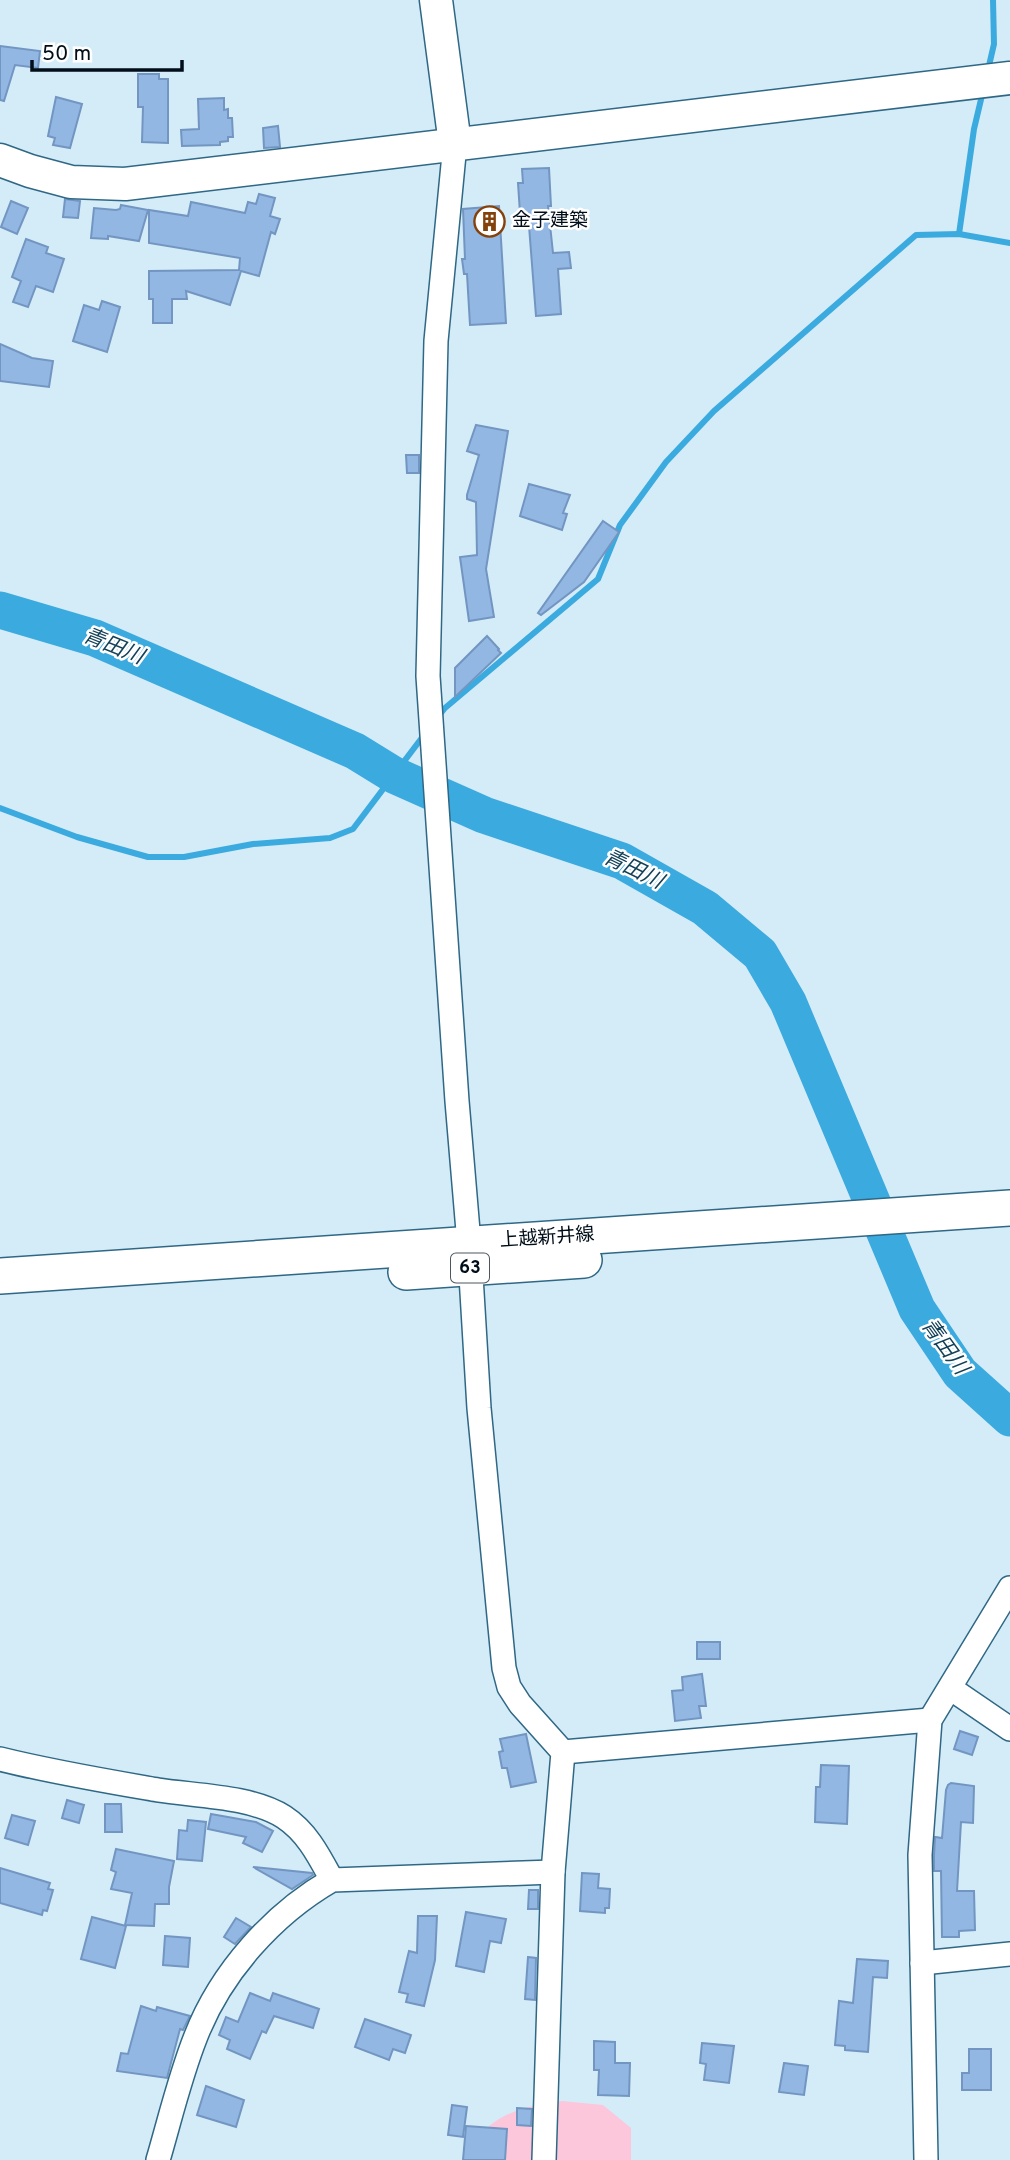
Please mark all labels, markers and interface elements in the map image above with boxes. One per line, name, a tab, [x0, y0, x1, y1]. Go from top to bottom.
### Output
scale bar	[32, 28, 182, 72]
text: 50 m	[42, 41, 91, 68]
building icon: 金子建築	[472, 204, 506, 238]
place label: 金子建築	[512, 209, 588, 233]
water label: 青田川	[79, 623, 149, 672]
water label: 青田川	[599, 844, 669, 897]
street label: 上越新井線	[499, 1223, 595, 1253]
road number: 63	[451, 1254, 489, 1282]
water label: 青田川	[915, 1314, 975, 1382]

